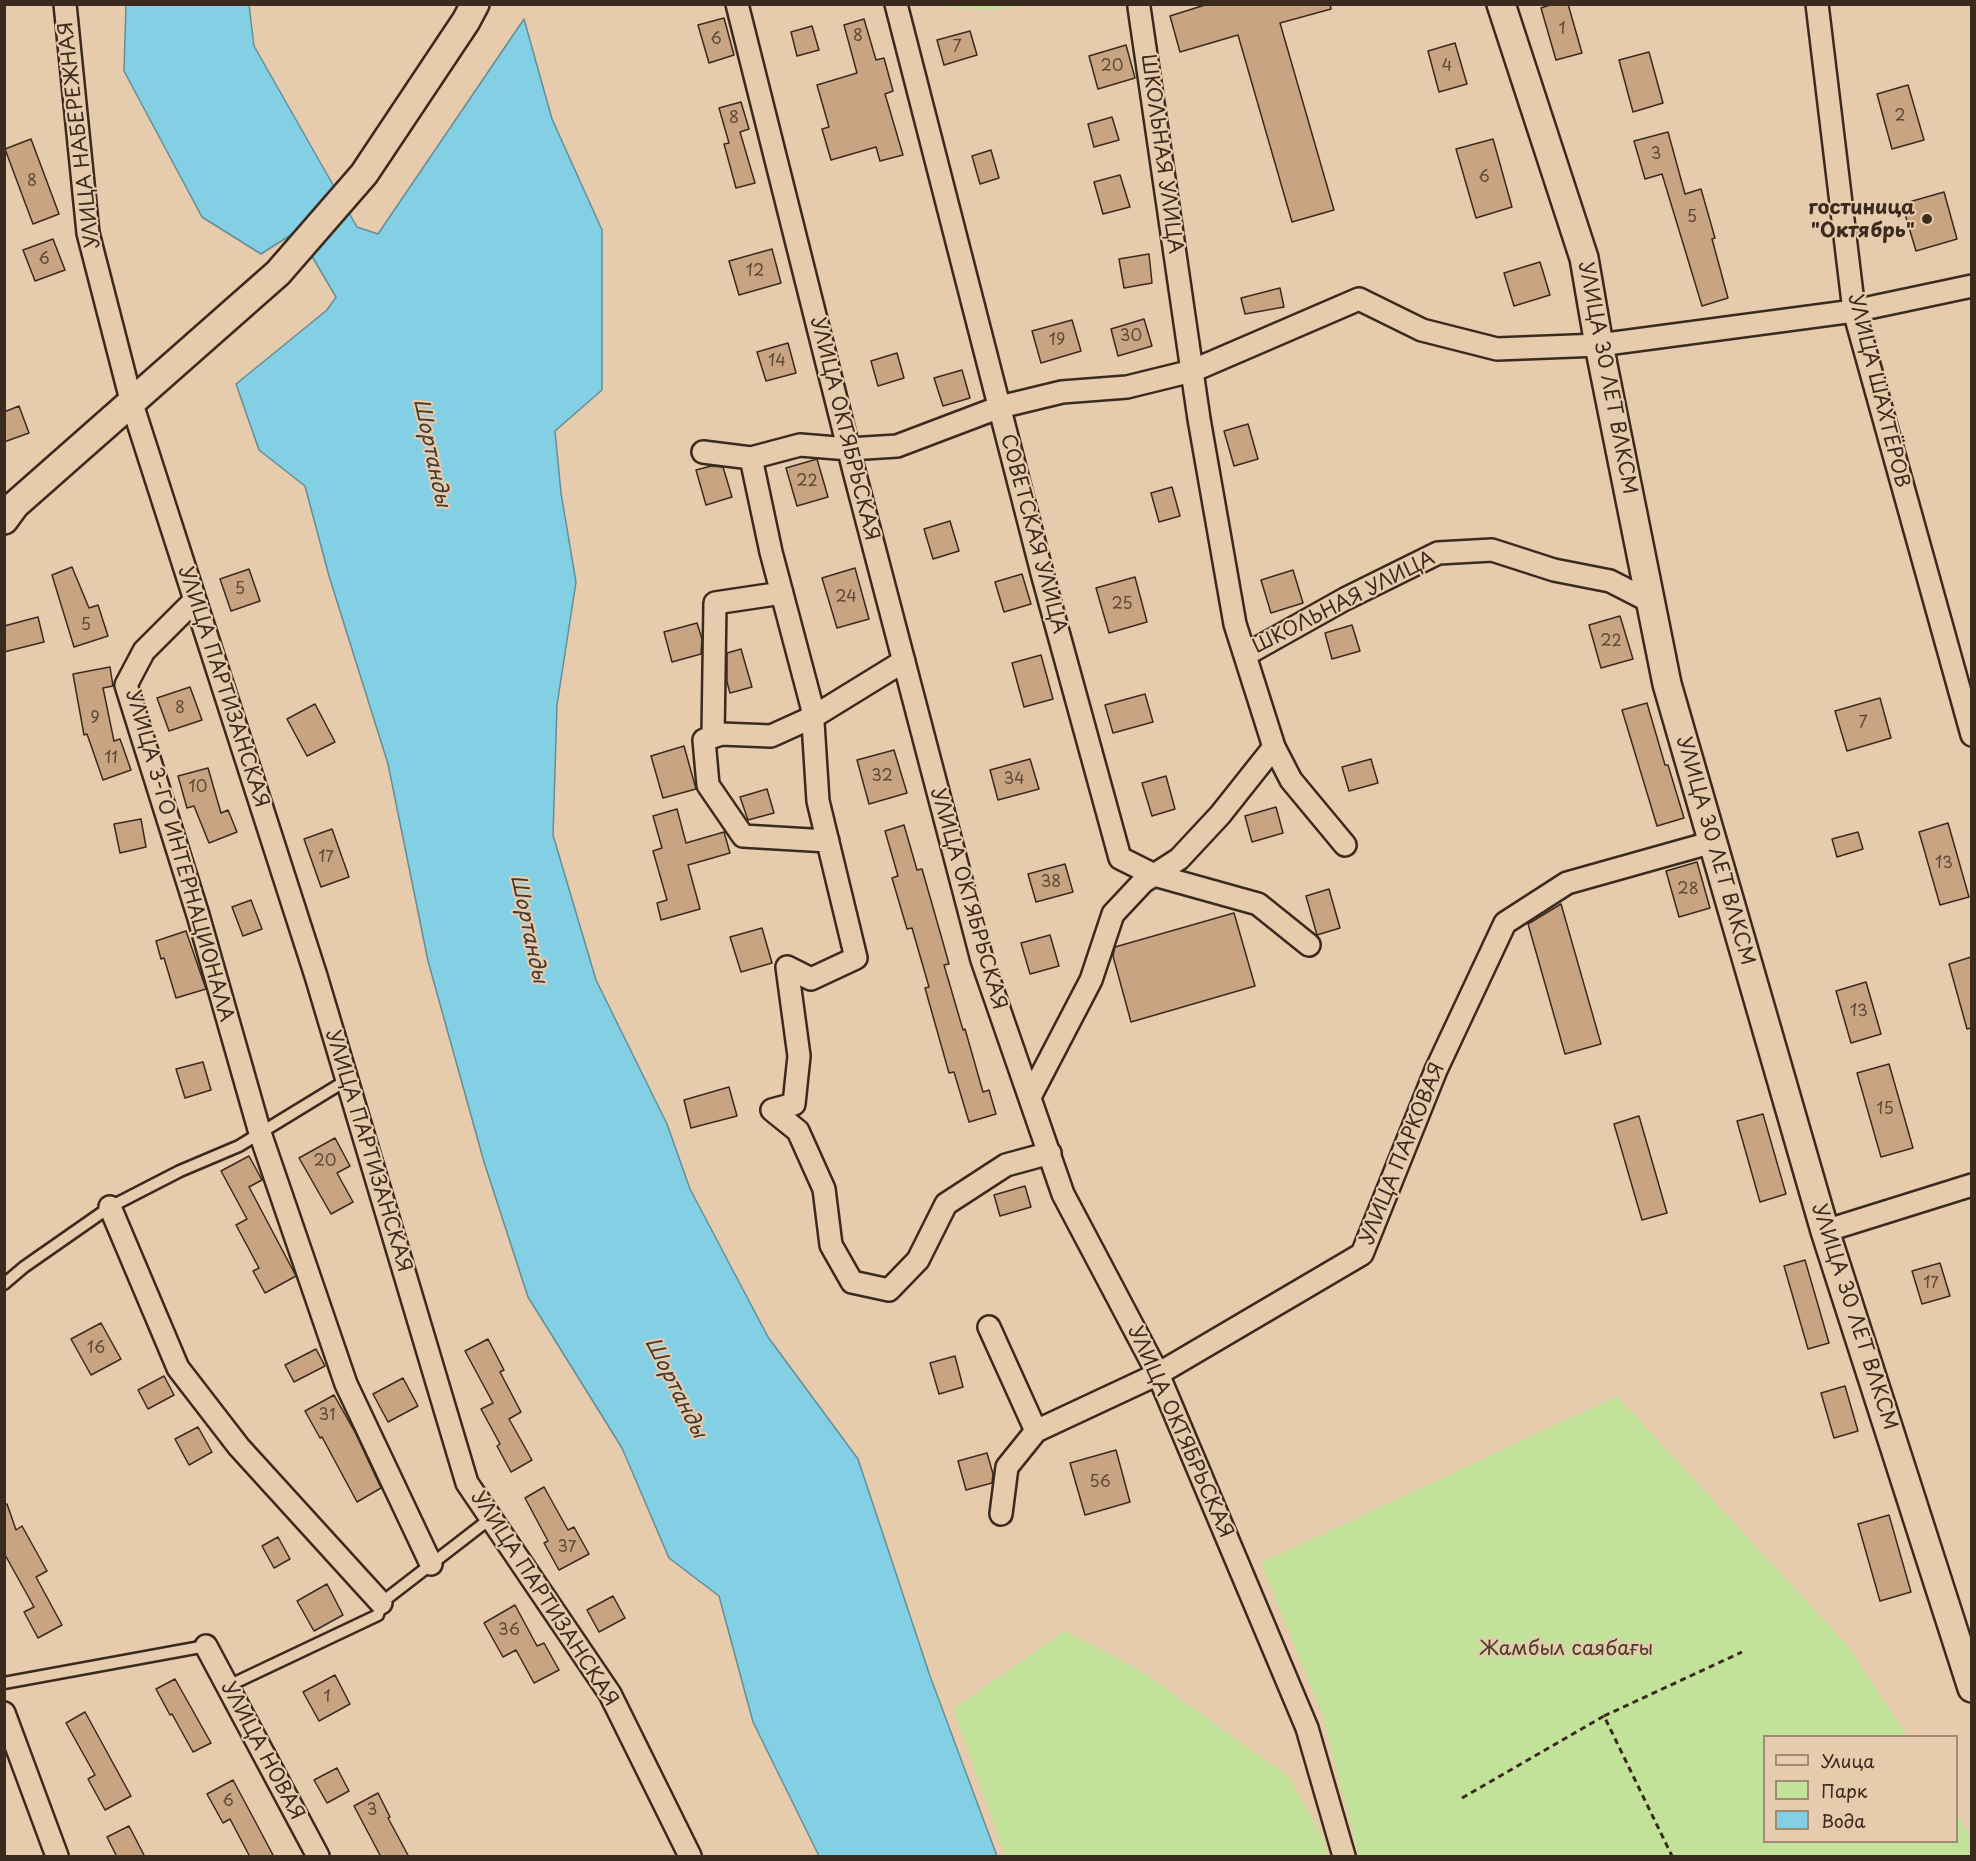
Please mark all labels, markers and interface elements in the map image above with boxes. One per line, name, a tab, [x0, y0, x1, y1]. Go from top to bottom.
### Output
street label: УЛИЦА НАБЕРЕЖНАЯ	[54, 20, 106, 250]
house number: 1	[1558, 20, 1566, 40]
house number: 8	[853, 27, 863, 47]
house number: 6	[710, 30, 722, 50]
house number: 7	[952, 38, 962, 58]
street label: ШКОЛЬНАЯ УЛИЦА	[1135, 53, 1187, 255]
house number: 20	[1101, 57, 1123, 77]
house number: 4	[1442, 57, 1452, 77]
house number: 2	[1894, 107, 1906, 127]
house number: 8	[729, 109, 739, 129]
house number: 3	[1651, 145, 1661, 165]
house number: 6	[1478, 168, 1490, 188]
house number: 8	[27, 172, 37, 192]
place label: гостиница "Октябрь"	[1808, 196, 1915, 243]
house number: 5	[1687, 208, 1697, 228]
marker: гостиница "Октябрь"	[1920, 212, 1934, 226]
house number: 6	[38, 250, 50, 270]
street label: УЛИЦА 30 ЛЕТ ВЛКСМ	[1573, 260, 1641, 496]
house number: 12	[746, 262, 764, 282]
street label: УЛИЦА ШАХТЁРОВ	[1842, 292, 1914, 490]
street label: УЛИЦА ОКТЯБРЬСКАЯ	[805, 315, 883, 543]
house number: 30	[1120, 327, 1142, 347]
house number: 19	[1049, 331, 1065, 351]
house number: 14	[768, 352, 786, 372]
water label: Шортанды	[407, 397, 455, 509]
street label: СОВЕТСКАЯ УЛИЦА	[995, 432, 1071, 636]
house number: 22	[796, 472, 818, 492]
street label: ШКОЛЬНАЯ УЛИЦА	[1249, 547, 1439, 659]
street label: УЛИЦА ПАРТИЗАНСКАЯ	[173, 564, 273, 810]
house number: 5	[235, 580, 245, 600]
house number: 24	[835, 588, 857, 608]
house number: 25	[1111, 595, 1133, 615]
house number: 5	[81, 616, 91, 636]
house number: 22	[1600, 632, 1622, 652]
street label: УЛИЦА 3-ГО ИНТЕРНАЦИОНАЛА	[120, 687, 238, 1025]
house number: 8	[175, 699, 185, 719]
house number: 9	[90, 709, 100, 729]
house number: 7	[1858, 714, 1868, 734]
street label: УЛИЦА 30 ЛЕТ ВЛКСМ	[1671, 734, 1759, 968]
house number: 11	[104, 749, 118, 769]
house number: 32	[871, 767, 893, 787]
house number: 34	[1003, 770, 1025, 790]
house number: 10	[189, 778, 207, 798]
street label: УЛИЦА ОКТЯБРЬСКАЯ	[925, 785, 1011, 1013]
house number: 17	[318, 848, 334, 868]
house number: 13	[1935, 854, 1953, 874]
water label: Шортанды	[504, 873, 552, 985]
house number: 38	[1041, 873, 1061, 893]
house number: 28	[1677, 880, 1699, 900]
house number: 13	[1850, 1002, 1868, 1022]
street label: УЛИЦА ПАРТИЗАНСКАЯ	[320, 1027, 416, 1275]
street label: УЛИЦА ПАРКОВАЯ	[1356, 1060, 1450, 1248]
house number: 15	[1876, 1100, 1894, 1120]
house number: 20	[314, 1152, 336, 1172]
street label: УЛИЦА 30 ЛЕТ ВЛКСМ	[1806, 1201, 1902, 1433]
house number: 17	[1923, 1274, 1939, 1294]
street label: УЛИЦА ОКТЯБРЬСКАЯ	[1122, 1322, 1238, 1542]
water label: Шортанды	[639, 1333, 711, 1443]
house number: 16	[87, 1339, 105, 1359]
house number: 31	[319, 1406, 335, 1426]
house number: 56	[1089, 1473, 1111, 1493]
street label: УЛИЦА ПАРТИЗАНСКАЯ	[465, 1487, 623, 1711]
house number: 37	[558, 1538, 576, 1558]
house number: 36	[498, 1621, 520, 1641]
park label: Жамбыл саябағы	[1479, 1637, 1653, 1661]
street label: УЛИЦА НОВАЯ	[215, 1678, 309, 1824]
house number: 1	[323, 1688, 331, 1708]
legend	[1763, 1735, 1958, 1843]
text: Улица	[1821, 1747, 1875, 1774]
text: Парк	[1821, 1777, 1867, 1804]
house number: 6	[222, 1792, 234, 1812]
house number: 3	[367, 1801, 377, 1821]
text: Вода	[1821, 1807, 1866, 1834]

